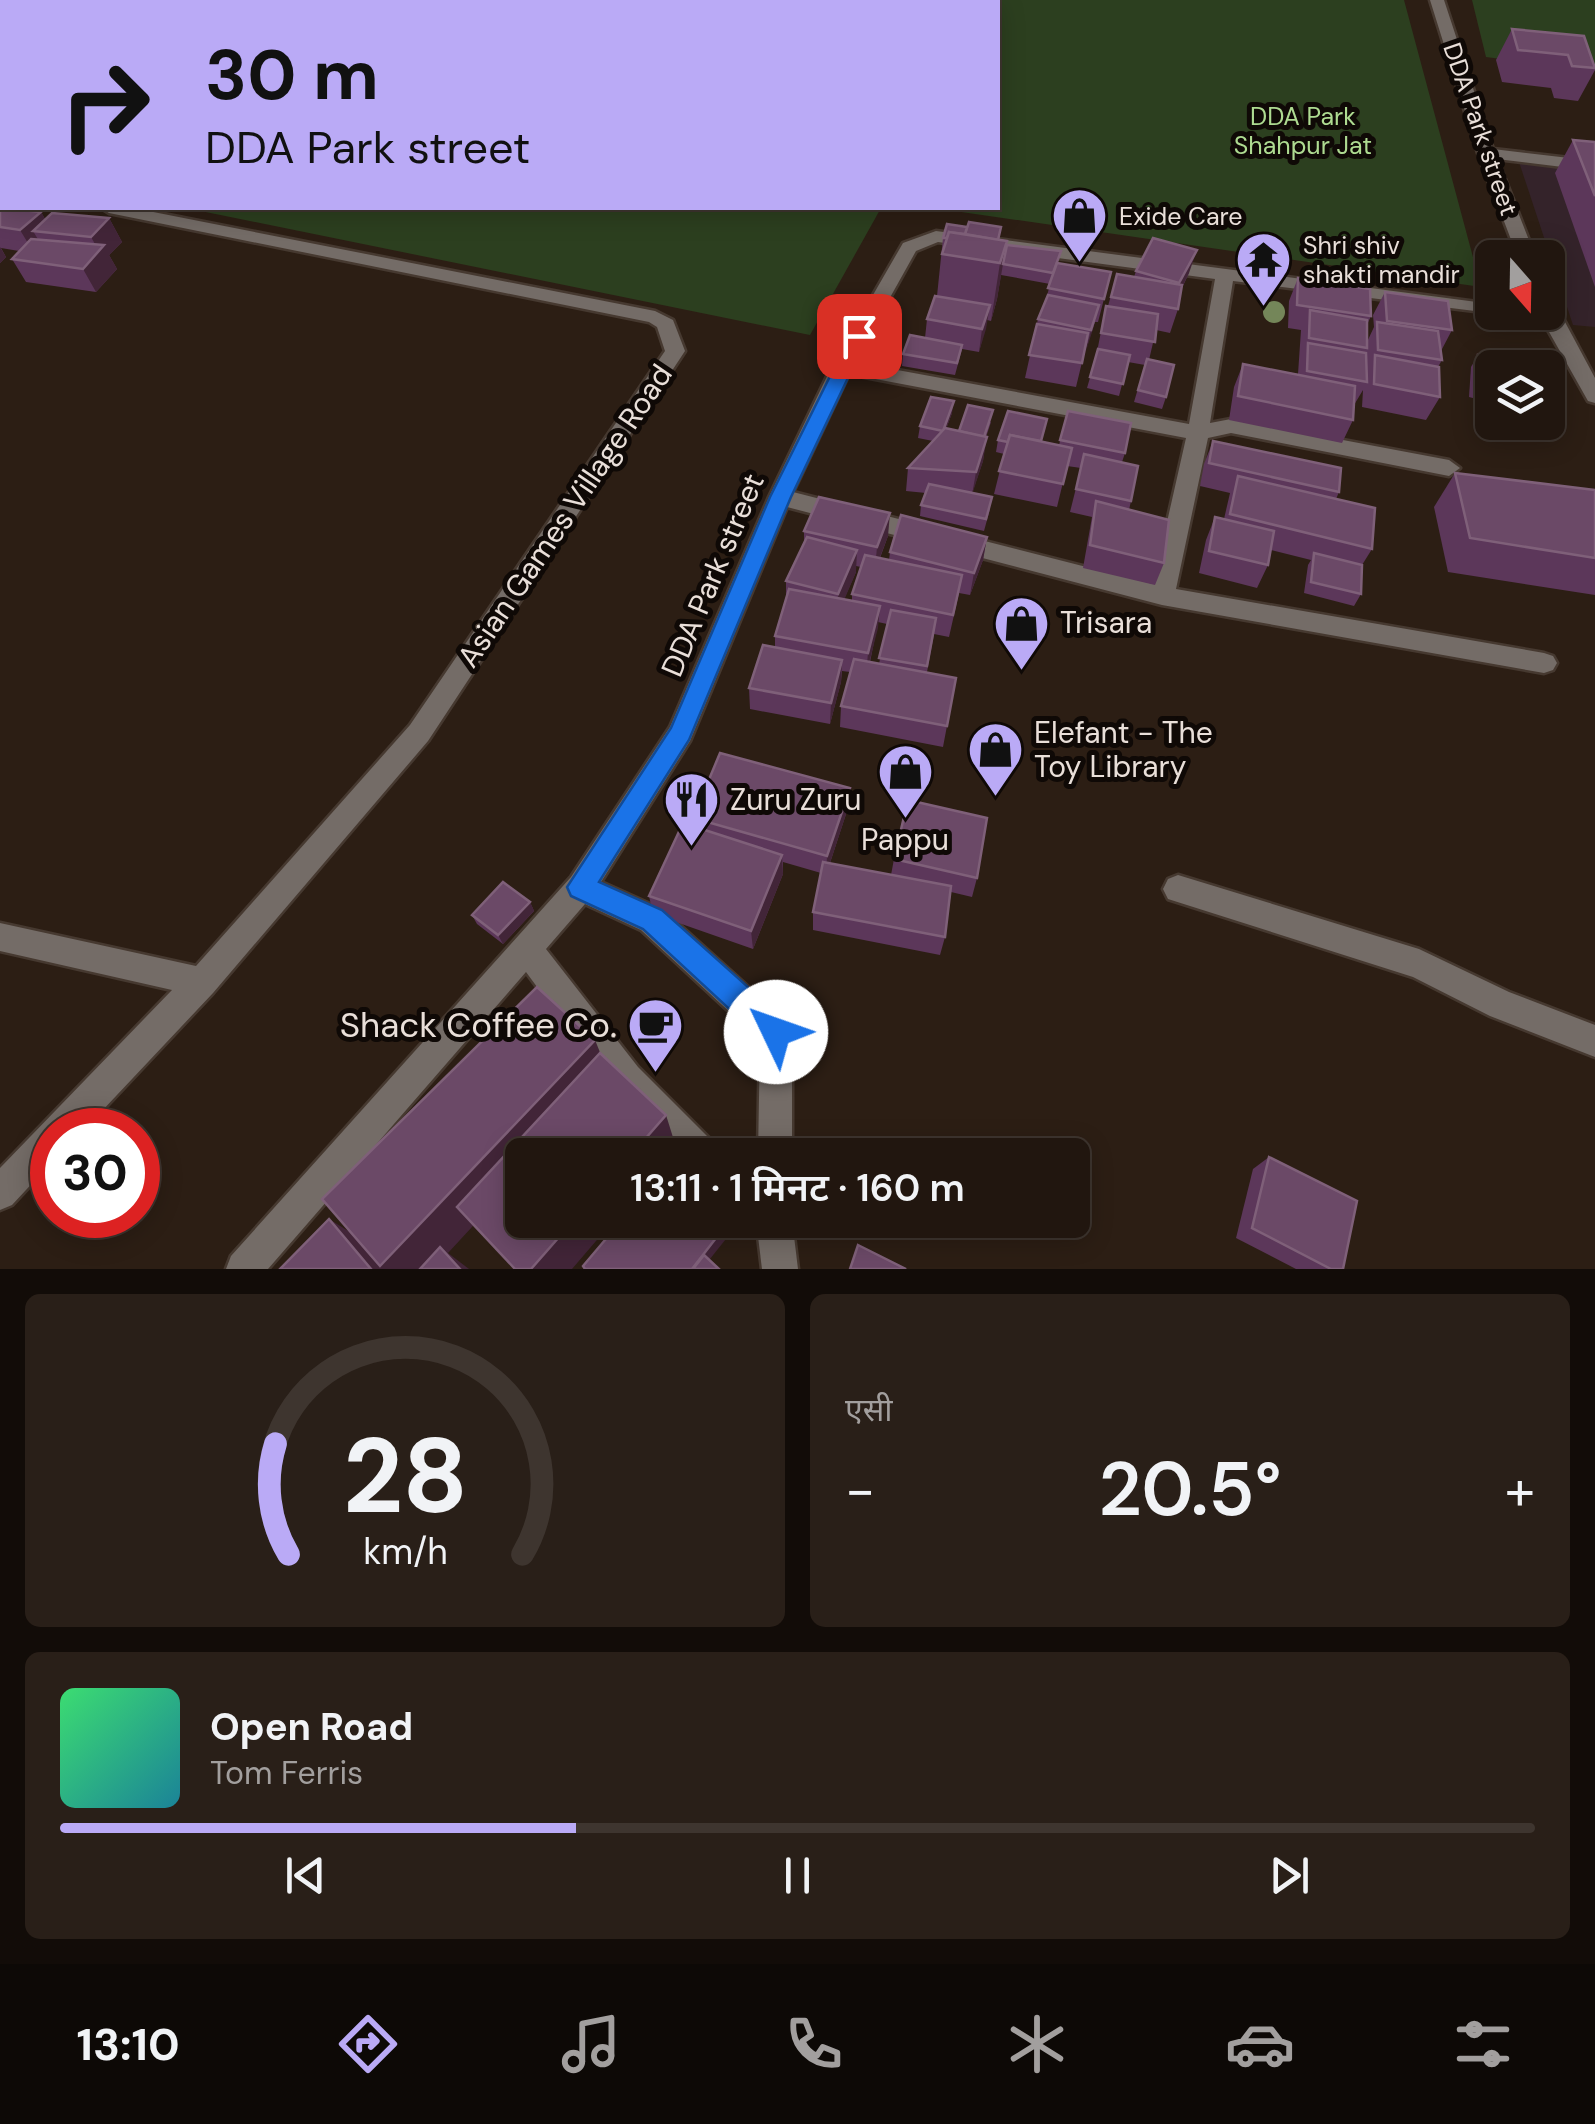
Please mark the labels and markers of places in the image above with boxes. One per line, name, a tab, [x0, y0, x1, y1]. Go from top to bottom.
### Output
shop icon: Exide Care	[1050, 186, 1110, 265]
place label: Exide Care	[1119, 200, 1243, 233]
temple icon: Shri shiv shakti mandir	[1234, 229, 1294, 308]
place label: Shri shiv shakti mandir	[1303, 229, 1460, 291]
pin	[817, 294, 902, 379]
shop icon: Trisara	[991, 593, 1051, 672]
place label: Trisara	[1060, 603, 1152, 642]
place label: Elefant - The Toy Library	[1034, 713, 1213, 786]
shop icon: Elefant - The Toy Library	[965, 720, 1025, 799]
shop icon: Pappu	[875, 742, 935, 821]
restaurant icon: Zuru Zuru	[661, 770, 721, 849]
place label: Zuru Zuru	[730, 780, 861, 819]
place label: Pappu	[861, 820, 949, 859]
cafe icon: Shack Coffee Co.	[626, 995, 686, 1074]
place label: Shack Coffee Co.	[340, 1002, 617, 1048]

